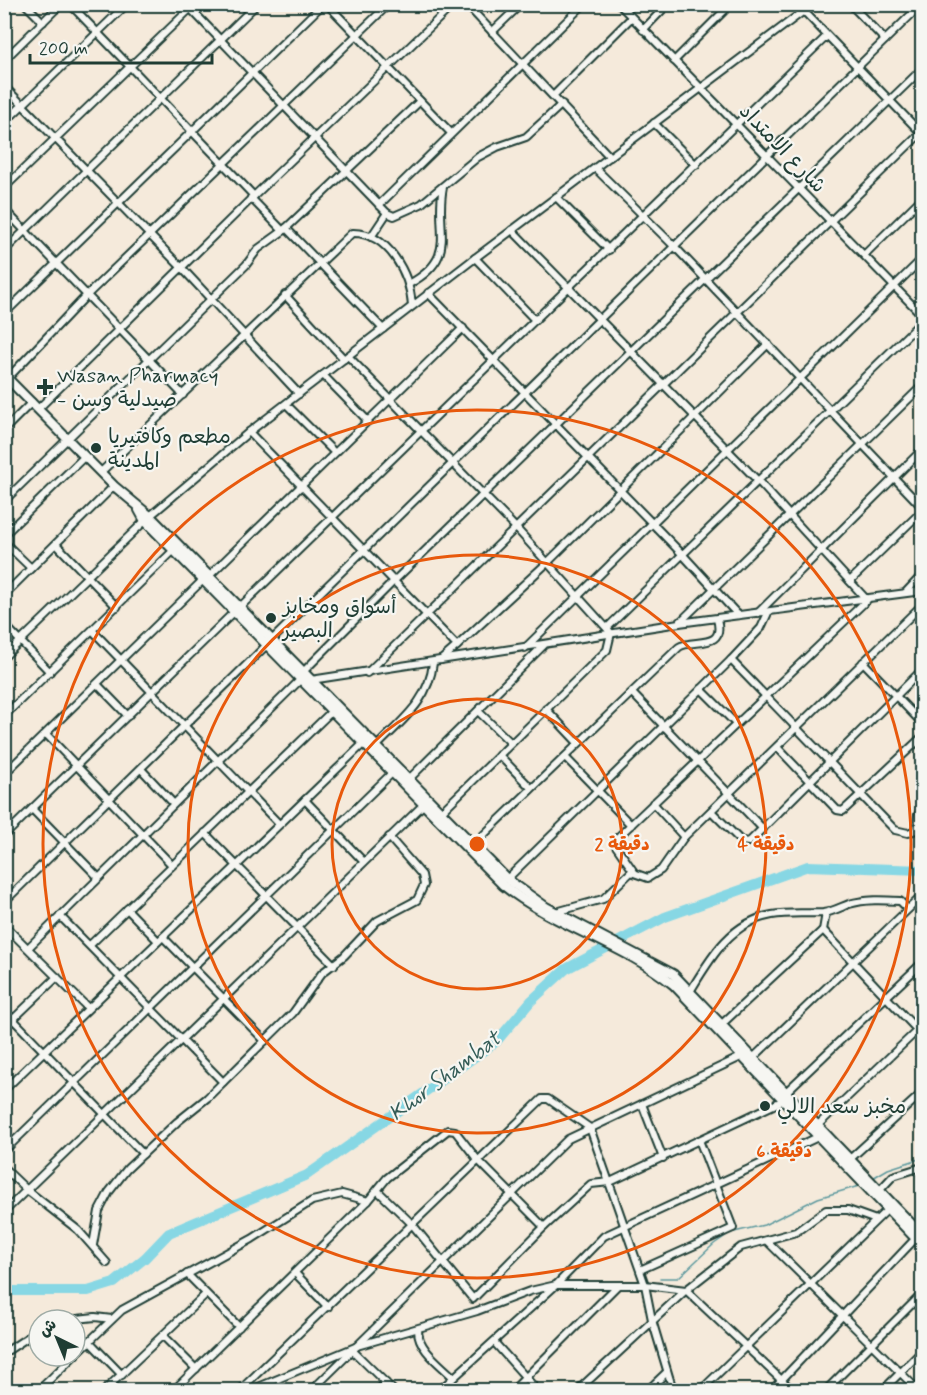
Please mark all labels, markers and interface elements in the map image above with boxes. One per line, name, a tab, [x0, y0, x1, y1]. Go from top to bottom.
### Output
scale bar	[30, 27, 212, 65]
text: 200 m	[39, 37, 88, 61]
street label: شارع الامتداد	[733, 98, 832, 199]
place label: Wasan Pharmacy - صيدلية وسن	[57, 362, 218, 414]
marker: Wasan Pharmacy - صيدلية وسن	[38, 380, 52, 394]
place label: مطعم وكافتيريا المدينة	[108, 423, 231, 475]
marker: مطعم وكافتيريا المدينة	[89, 441, 103, 455]
place label: أسواق ومخابز البصير	[281, 593, 396, 645]
marker: أسواق ومخابز البصير	[264, 611, 278, 625]
text: 2 دقيقة	[594, 833, 650, 857]
text: 4 دقيقة	[738, 833, 794, 857]
centre of rings	[467, 834, 487, 854]
water label: Khor Shambat	[384, 1024, 509, 1128]
place label: مخبز سعد الالي	[777, 1093, 906, 1125]
marker: مخبز سعد الالي	[758, 1099, 772, 1113]
text: 6 دقيقة	[756, 1140, 812, 1164]
north arrow	[27, 1308, 87, 1368]
text: ش	[34, 1314, 61, 1342]

